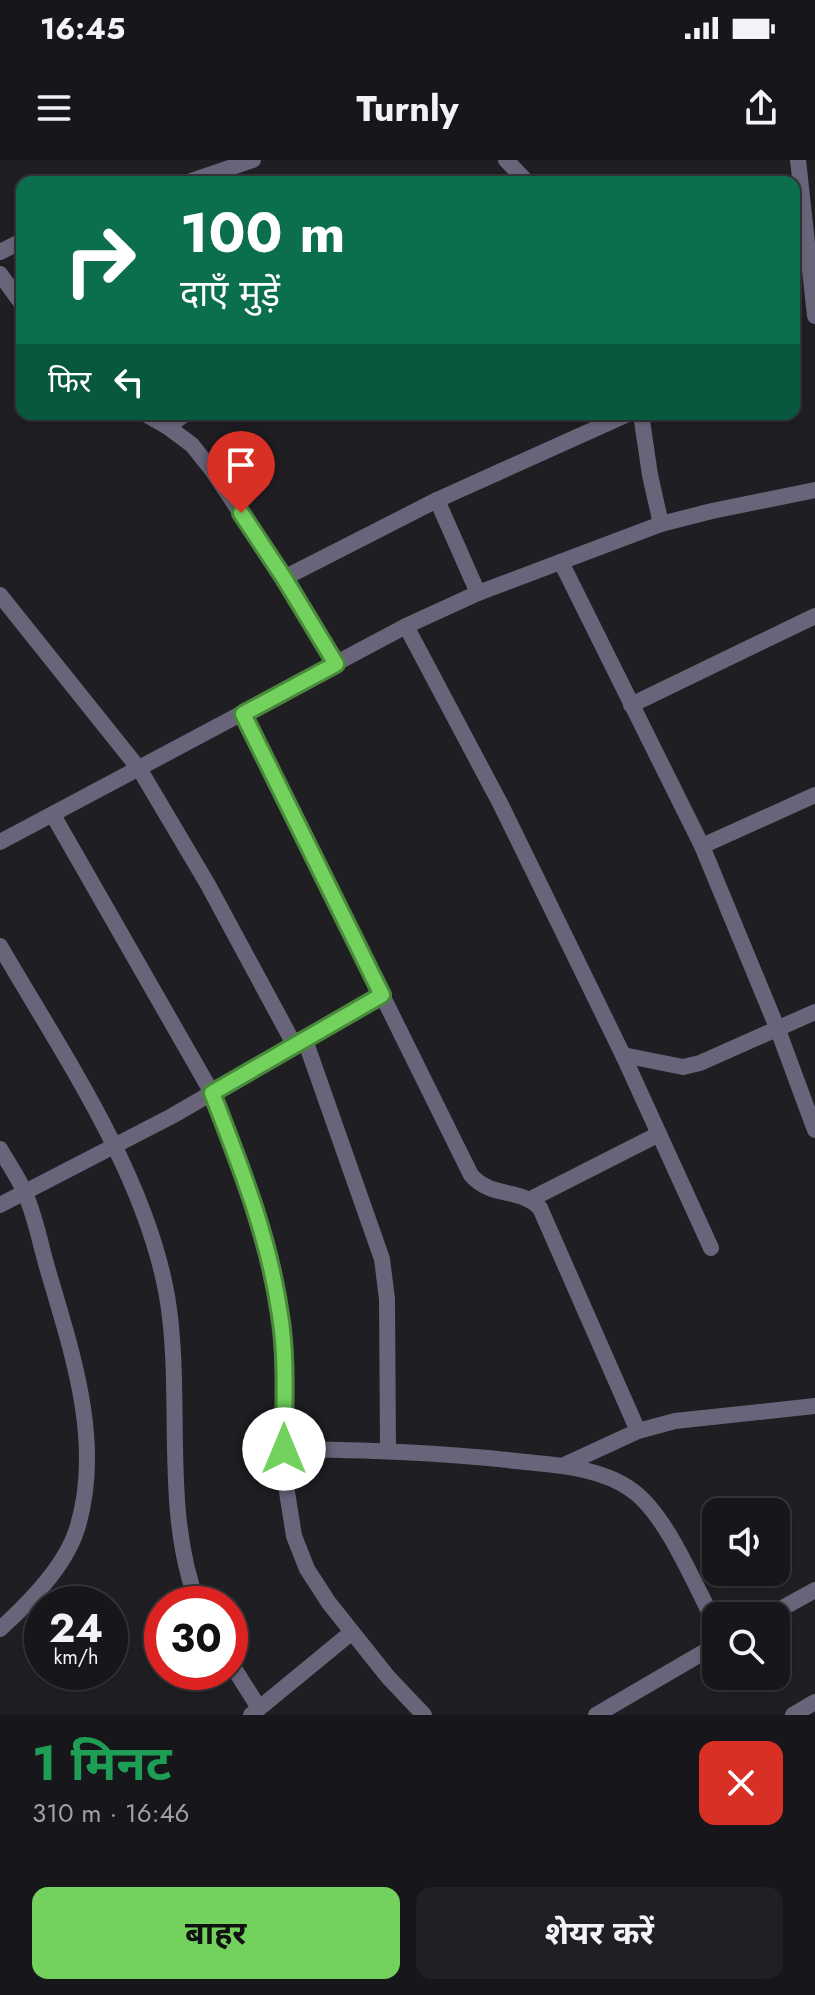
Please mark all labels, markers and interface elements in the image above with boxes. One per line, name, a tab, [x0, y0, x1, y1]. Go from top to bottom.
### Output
text: 16:45	[40, 7, 125, 50]
text: Turnly	[357, 82, 459, 134]
icon: menu	[32, 86, 76, 130]
icon: share	[739, 86, 783, 130]
text: 100 m	[180, 192, 345, 273]
icon: right	[48, 208, 152, 312]
text: दाएँ मुड़ें	[180, 267, 280, 319]
text: फिर	[48, 360, 91, 403]
icon: left	[107, 360, 151, 404]
pin	[207, 431, 275, 513]
icon: arrive	[219, 443, 263, 487]
position arrow	[242, 1407, 326, 1491]
map controls	[702, 1498, 790, 1690]
button: sound	[702, 1498, 790, 1586]
speed limit sign: 30	[144, 1586, 248, 1690]
text: 24	[49, 1599, 103, 1657]
button: search	[702, 1602, 790, 1690]
text: km/h	[53, 1643, 99, 1672]
text: 1 मिनट	[32, 1729, 172, 1798]
button: close	[699, 1741, 783, 1825]
text: 310 m · 16:46	[32, 1794, 190, 1832]
button: बाहर	[32, 1887, 400, 1979]
button: शेयर करें	[416, 1887, 783, 1979]

